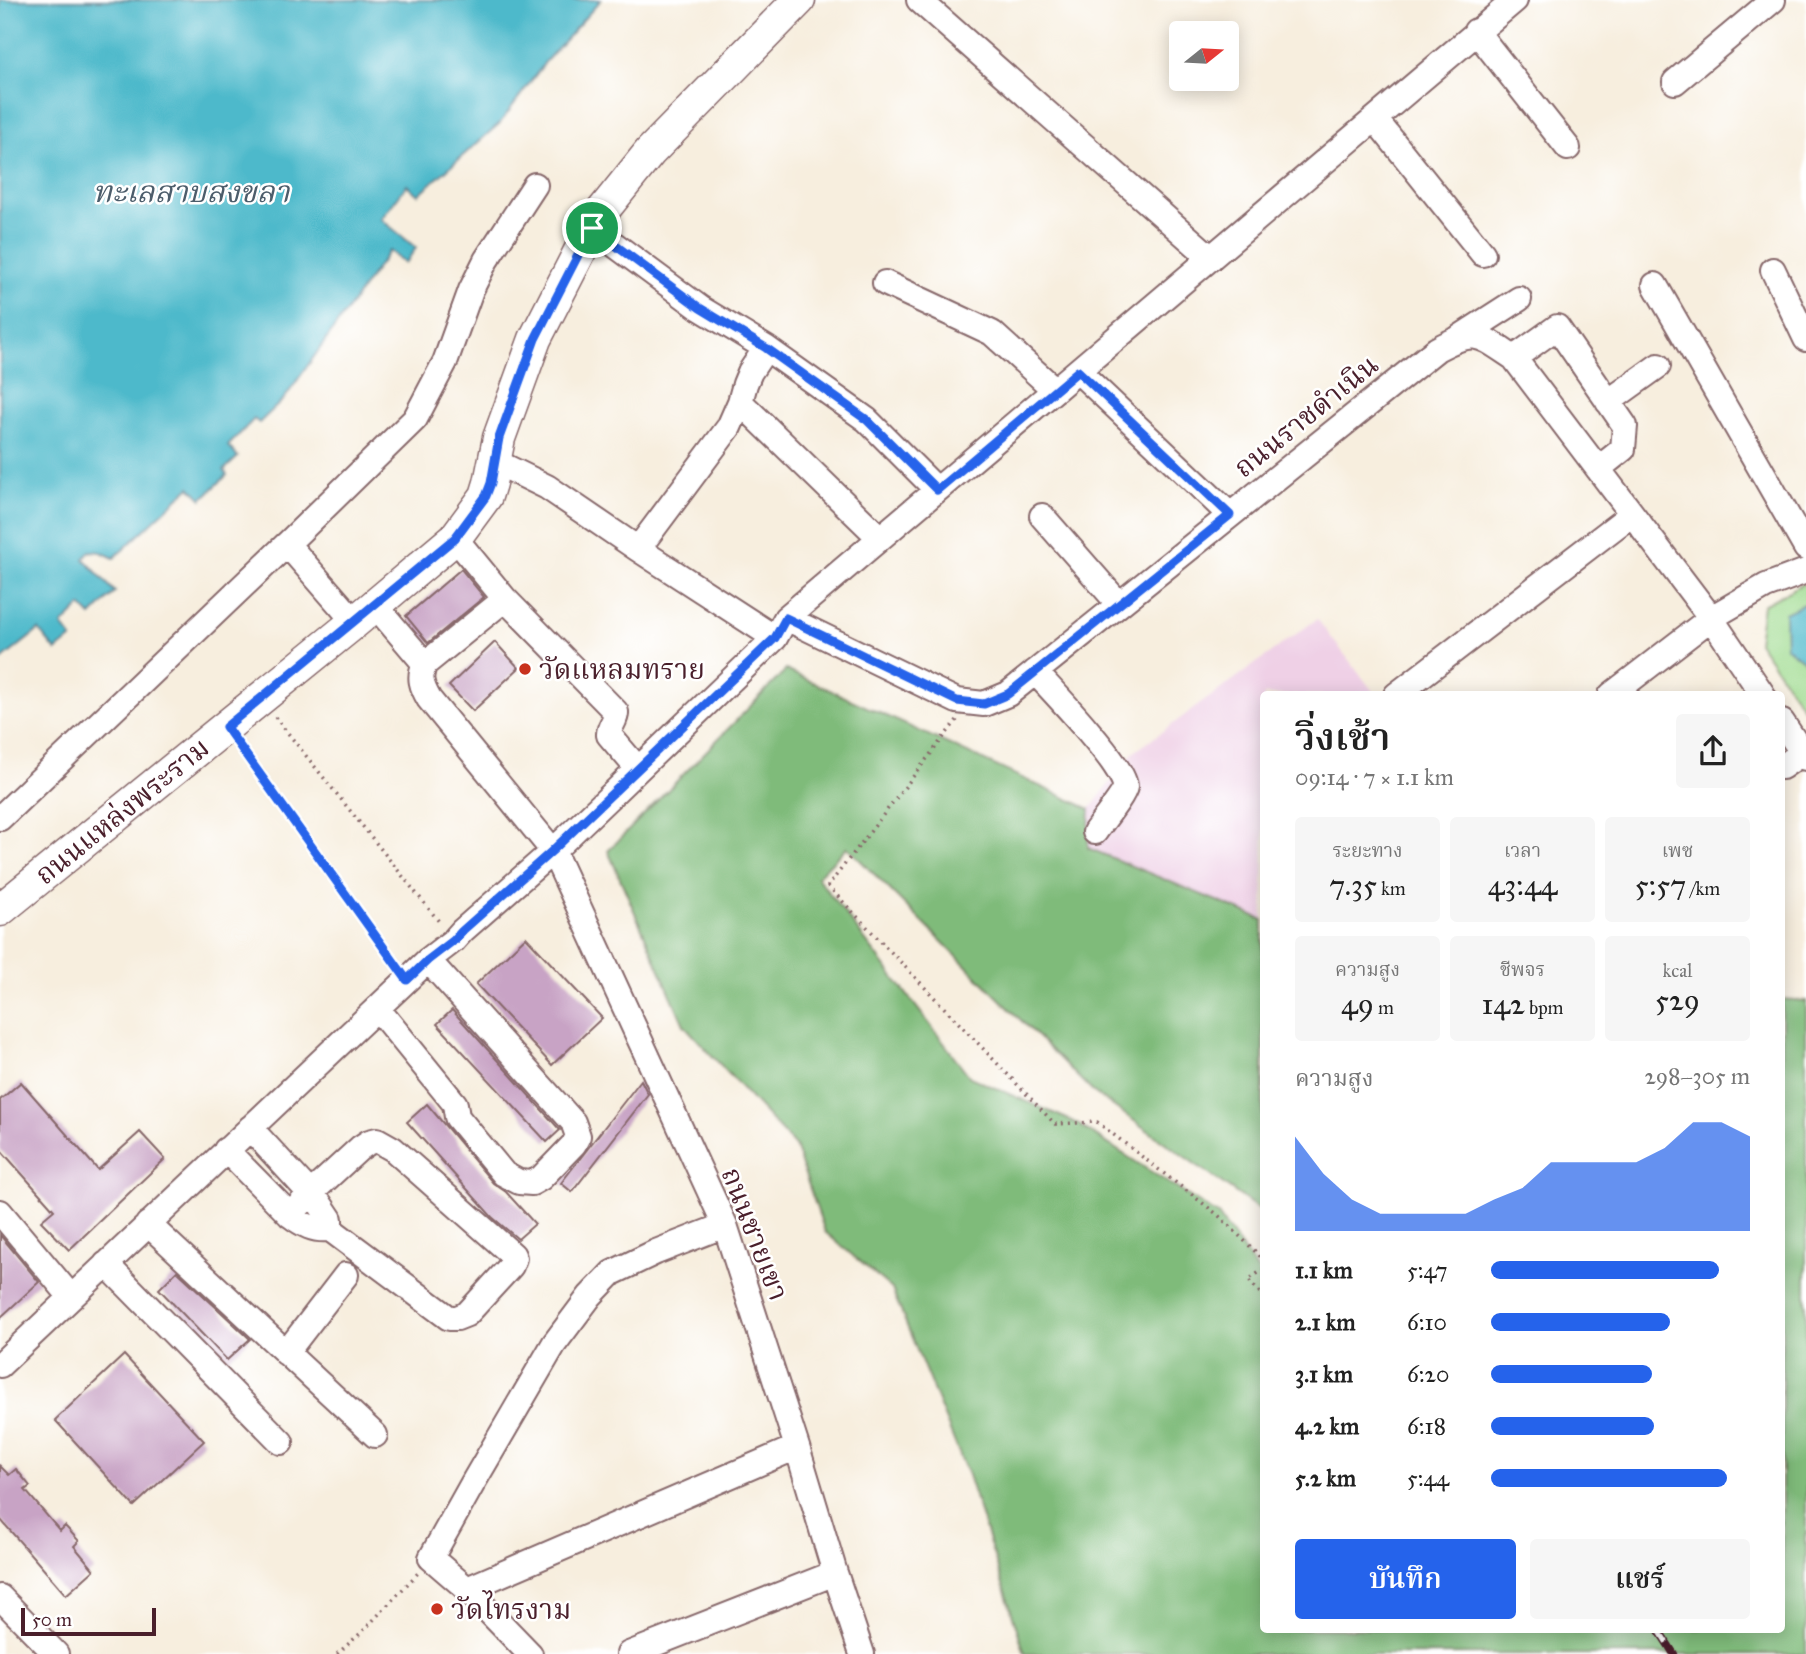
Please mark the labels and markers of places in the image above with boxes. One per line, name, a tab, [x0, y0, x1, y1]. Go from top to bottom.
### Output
pin	[562, 198, 622, 258]
place label: วัดแหลมทราย	[539, 652, 705, 687]
marker: วัดแหลมทราย	[517, 661, 533, 677]
place label: วัดไทรงาม	[451, 1590, 571, 1627]
marker: วัดไทรงาม	[429, 1601, 445, 1617]

